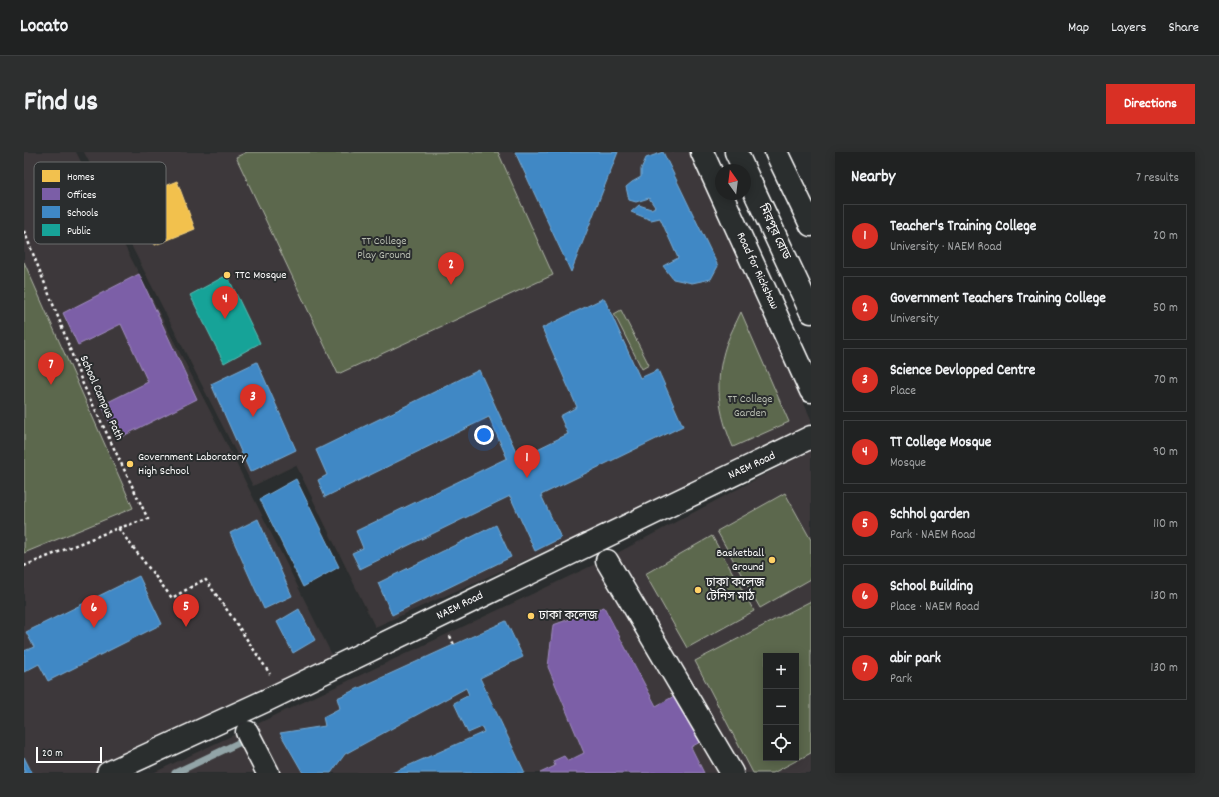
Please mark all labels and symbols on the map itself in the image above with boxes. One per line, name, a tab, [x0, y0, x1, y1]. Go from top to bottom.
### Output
legend	[34, 162, 166, 244]
north arrow	[715, 164, 751, 200]
text: Homes	[67, 170, 95, 186]
text: Offices	[67, 188, 97, 204]
street label: মিরপুর রোড	[753, 200, 795, 263]
text: Schools	[67, 206, 99, 222]
text: Public	[67, 224, 91, 240]
street label: Road for Rickshaw	[732, 230, 782, 313]
park label: TT College Play Ground	[357, 233, 411, 264]
pin: 2	[438, 252, 464, 285]
place label: TTC Mosque	[235, 267, 287, 284]
marker: TTC Mosque	[222, 270, 232, 280]
pin: 4	[212, 286, 238, 319]
pin: 7	[38, 352, 64, 385]
street label: School Campus Path	[75, 353, 127, 443]
pin: 3	[240, 384, 266, 417]
park label: TT College Garden	[727, 391, 773, 422]
your location	[474, 425, 494, 445]
pin: 1	[514, 445, 540, 478]
street label: NAEM Road	[726, 448, 778, 484]
place label: Government Laboratory High School	[138, 449, 247, 480]
marker: Government Laboratory High School	[125, 459, 135, 469]
place label: Basketball Ground	[716, 545, 764, 576]
marker: Basketball Ground	[767, 555, 777, 565]
place label: ঢাকা কলেজ টেনিস মাঠ	[705, 575, 765, 606]
marker: ঢাকা কলেজ টেনিস মাঠ	[693, 585, 703, 595]
street label: NAEM Road	[434, 587, 486, 625]
pin: 5	[173, 594, 199, 627]
pin: 6	[81, 595, 107, 628]
place label: ঢাকা কলেজ	[538, 608, 598, 625]
marker: ঢাকা কলেজ	[526, 611, 536, 621]
scale bar	[36, 745, 102, 764]

